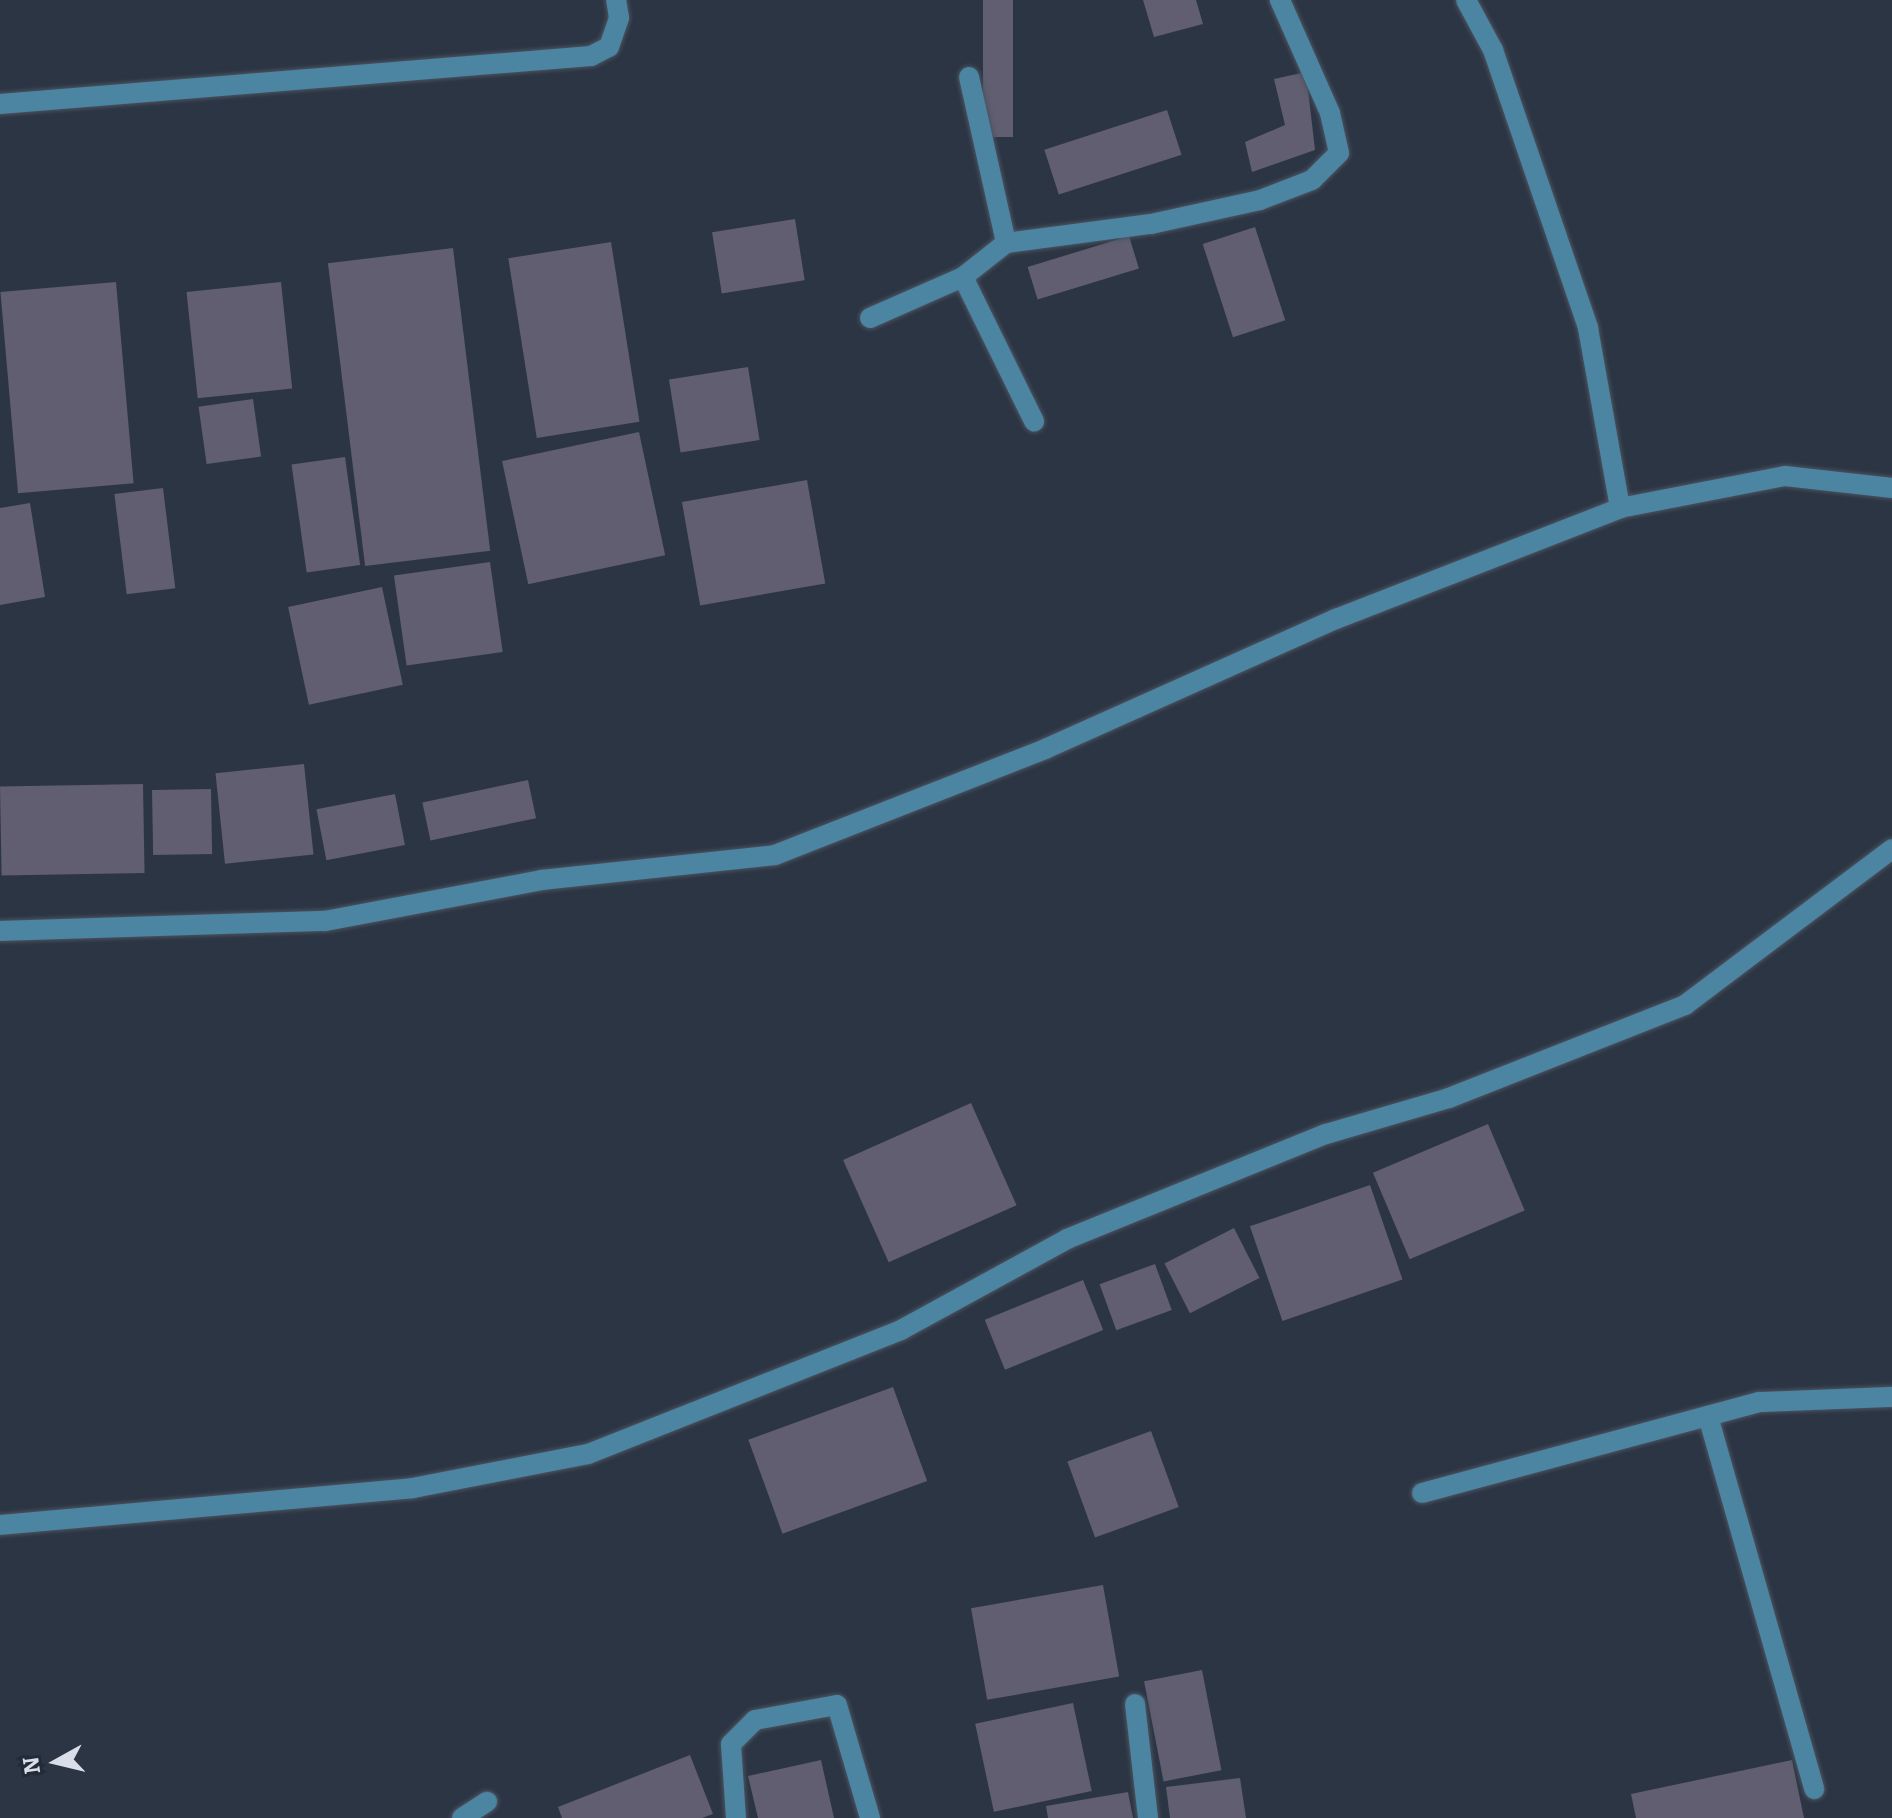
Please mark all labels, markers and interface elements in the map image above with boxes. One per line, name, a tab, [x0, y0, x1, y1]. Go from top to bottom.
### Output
north arrow	[16, 1722, 96, 1802]
text: N	[17, 1755, 46, 1776]

